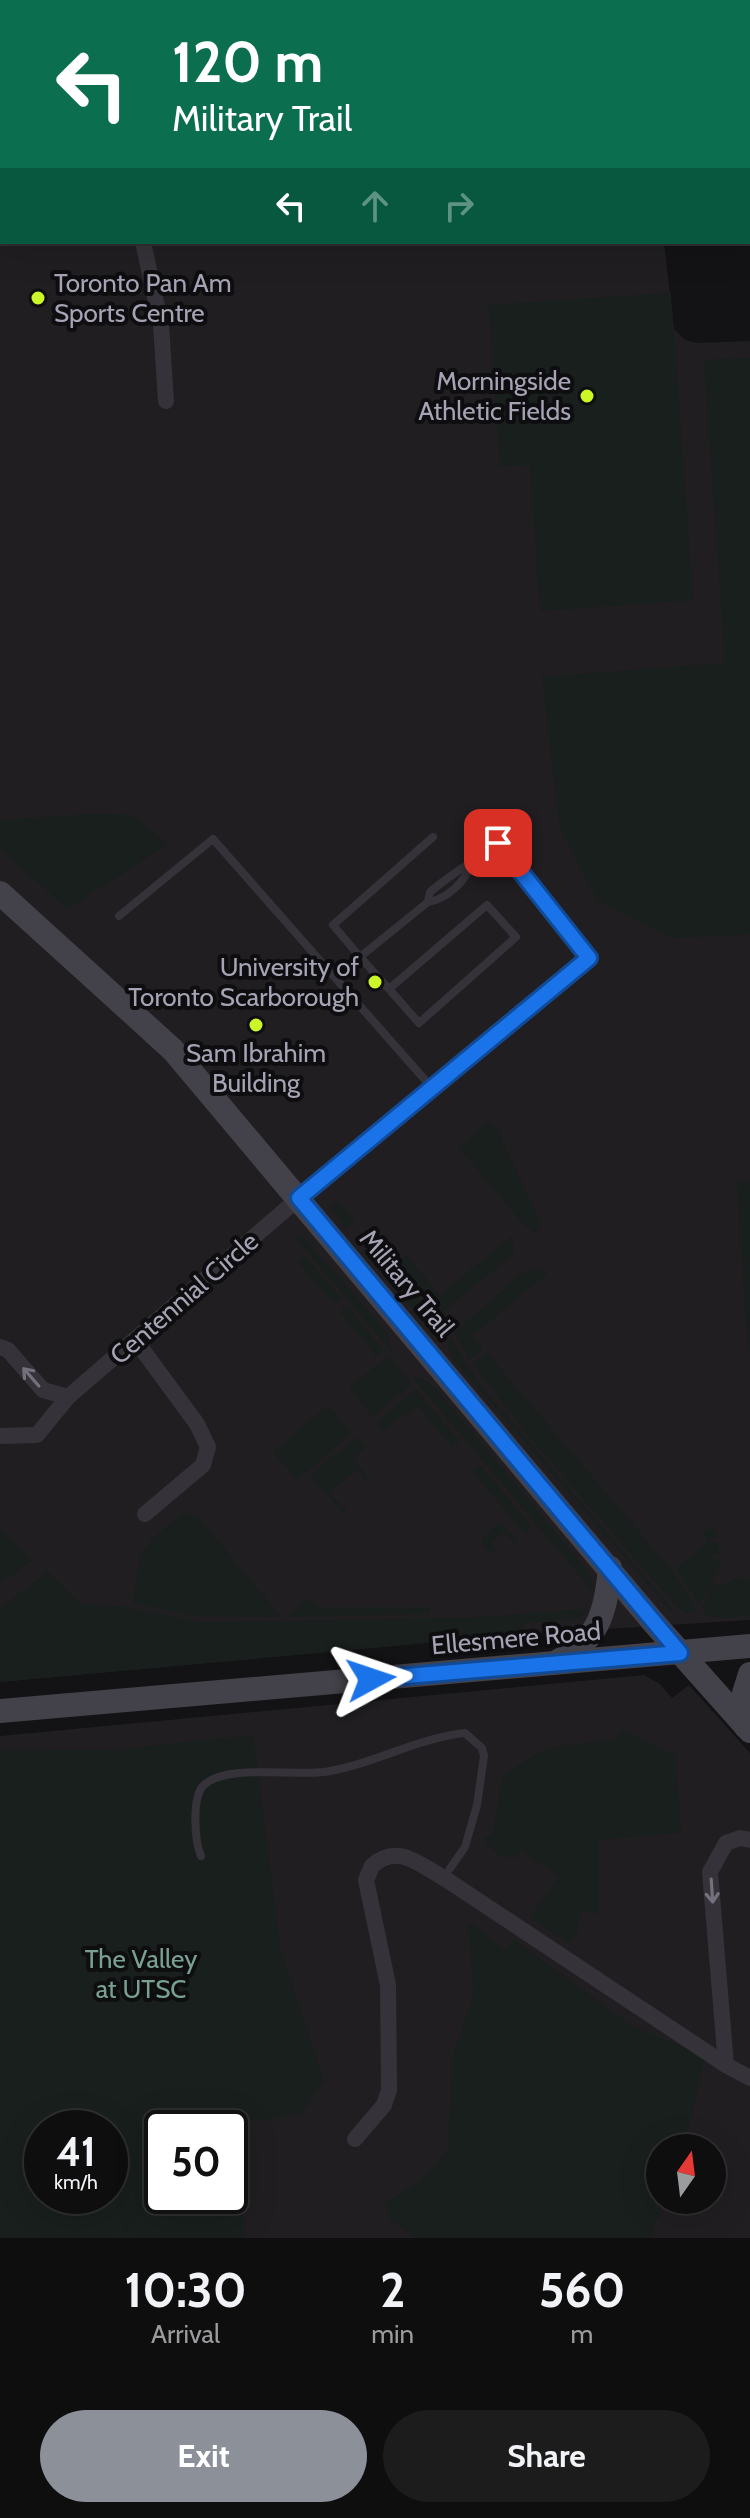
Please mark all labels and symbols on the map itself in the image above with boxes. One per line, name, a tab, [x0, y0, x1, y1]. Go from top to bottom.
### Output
place label: Toronto Pan Am Sports Centre	[54, 267, 232, 329]
marker: Toronto Pan Am Sports Centre	[29, 289, 47, 307]
place label: Morningside Athletic Fields	[418, 365, 571, 427]
marker: Morningside Athletic Fields	[578, 387, 596, 405]
pin	[464, 809, 532, 877]
place label: University of Toronto Scarborough	[128, 951, 359, 1013]
marker: University of Toronto Scarborough	[366, 973, 384, 991]
marker: Sam Ibrahim Building	[247, 1016, 265, 1034]
place label: Sam Ibrahim Building	[186, 1037, 326, 1099]
street label: Military Trail	[353, 1223, 461, 1343]
street label: Centennial Circle	[103, 1225, 265, 1371]
one-way arrow	[22, 1367, 40, 1387]
street label: Ellesmere Road	[430, 1615, 602, 1661]
position arrow	[329, 1637, 413, 1721]
one-way arrow	[705, 1877, 720, 1904]
park label: The Valley at UTSC	[85, 1943, 197, 2005]
speed limit sign: 50	[144, 2110, 248, 2214]
north arrow	[646, 2134, 726, 2214]

